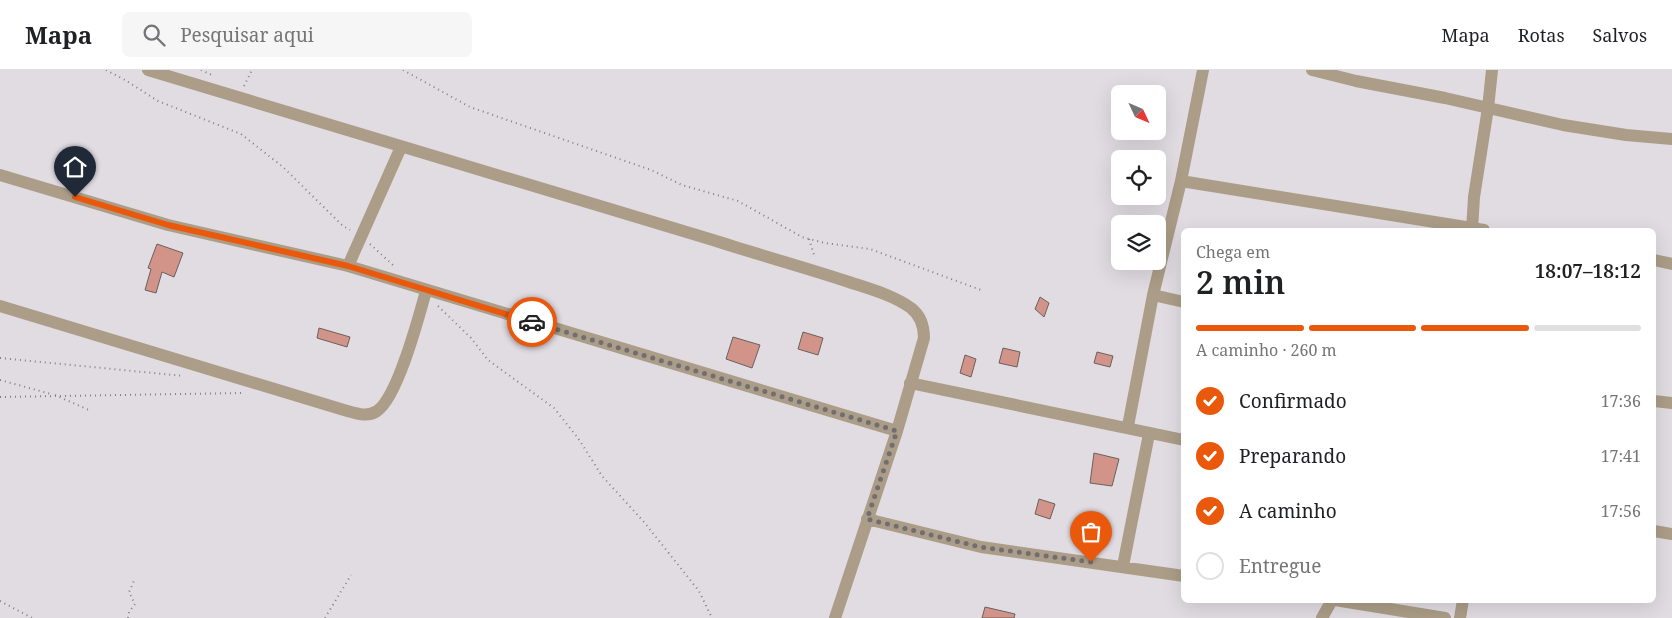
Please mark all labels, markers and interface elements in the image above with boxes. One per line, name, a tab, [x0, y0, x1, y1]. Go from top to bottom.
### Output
search box	[122, 12, 472, 57]
text: Mapa	[25, 18, 92, 51]
icon: search	[140, 21, 168, 49]
text: Pesquisar aqui	[180, 22, 314, 48]
text: Mapa	[1442, 23, 1490, 47]
text: Rotas	[1518, 23, 1565, 47]
text: Salvos	[1593, 23, 1647, 47]
north arrow	[1111, 85, 1166, 140]
map controls	[1111, 85, 1166, 270]
pin	[54, 146, 96, 197]
button: locate	[1111, 150, 1166, 205]
icon: home	[61, 153, 89, 181]
button: layers	[1111, 215, 1166, 270]
text: Chega em	[1196, 241, 1270, 263]
text: 18:07–18:12	[1535, 258, 1641, 284]
text: 2 min	[1196, 260, 1285, 303]
courier	[507, 297, 557, 347]
icon: car	[518, 308, 546, 336]
text: A caminho · 260 m	[1196, 339, 1337, 361]
icon: check	[1196, 387, 1224, 415]
text: Confirmado	[1239, 388, 1347, 414]
text: 17:36	[1601, 390, 1641, 412]
icon: check	[1196, 442, 1224, 470]
text: Preparando	[1239, 443, 1346, 469]
text: 17:41	[1601, 445, 1641, 467]
icon: check	[1196, 497, 1224, 525]
text: A caminho	[1239, 498, 1337, 524]
text: 17:56	[1601, 500, 1641, 522]
pin	[1070, 511, 1112, 562]
icon: bag	[1077, 518, 1105, 546]
text: Entregue	[1239, 553, 1321, 579]

